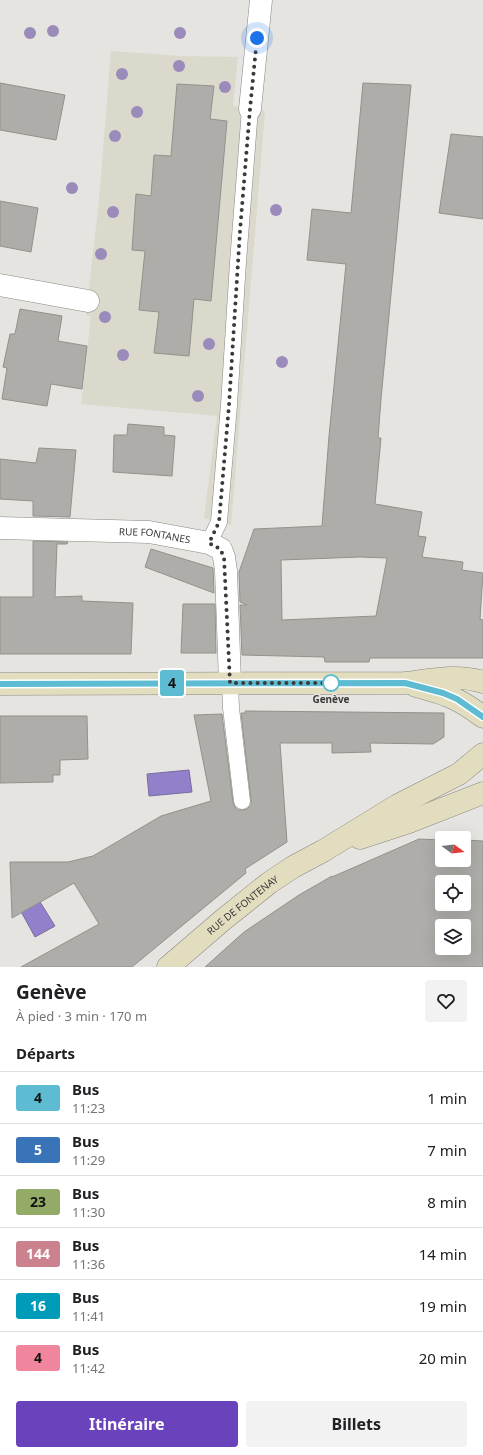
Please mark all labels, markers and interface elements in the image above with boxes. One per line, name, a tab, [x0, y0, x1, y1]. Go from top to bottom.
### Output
your location	[247, 28, 267, 48]
street label: RUE FONTANES	[119, 524, 192, 547]
line badge: 4	[159, 670, 185, 696]
text: 4	[168, 673, 176, 692]
marker: Genève	[322, 674, 340, 692]
place label: Genève	[312, 692, 350, 706]
north arrow	[435, 831, 471, 867]
map controls	[435, 831, 471, 955]
street label: RUE DE FONTENAY	[204, 872, 281, 938]
button: locate	[435, 875, 471, 911]
button: layers	[435, 919, 471, 955]
text: Genève	[16, 979, 87, 1005]
button: heart	[425, 980, 467, 1022]
text: À pied · 3 min · 170 m	[16, 1007, 147, 1025]
text: Départs	[16, 1043, 75, 1063]
text: Bus	[72, 1079, 99, 1099]
text: 4	[34, 1088, 42, 1107]
text: 1 min	[427, 1088, 467, 1108]
text: 11:23	[72, 1099, 105, 1117]
text: Bus	[72, 1131, 99, 1151]
text: 5	[34, 1140, 42, 1159]
text: 7 min	[427, 1140, 467, 1160]
text: 11:29	[72, 1151, 105, 1169]
text: Bus	[72, 1183, 99, 1203]
text: 23	[30, 1192, 46, 1211]
text: 8 min	[427, 1192, 467, 1212]
text: 11:30	[72, 1203, 105, 1221]
text: Bus	[72, 1235, 99, 1255]
text: 144	[26, 1244, 50, 1263]
text: 14 min	[419, 1244, 467, 1264]
text: 11:36	[72, 1255, 105, 1273]
text: Bus	[72, 1287, 99, 1307]
text: 16	[30, 1296, 46, 1315]
text: 19 min	[419, 1296, 467, 1316]
text: 11:41	[72, 1307, 105, 1325]
text: Bus	[72, 1339, 99, 1359]
text: 4	[34, 1348, 42, 1367]
text: 20 min	[419, 1348, 467, 1368]
text: 11:42	[72, 1359, 105, 1377]
button: Itinéraire	[16, 1401, 238, 1447]
button: Billets	[246, 1401, 467, 1447]

